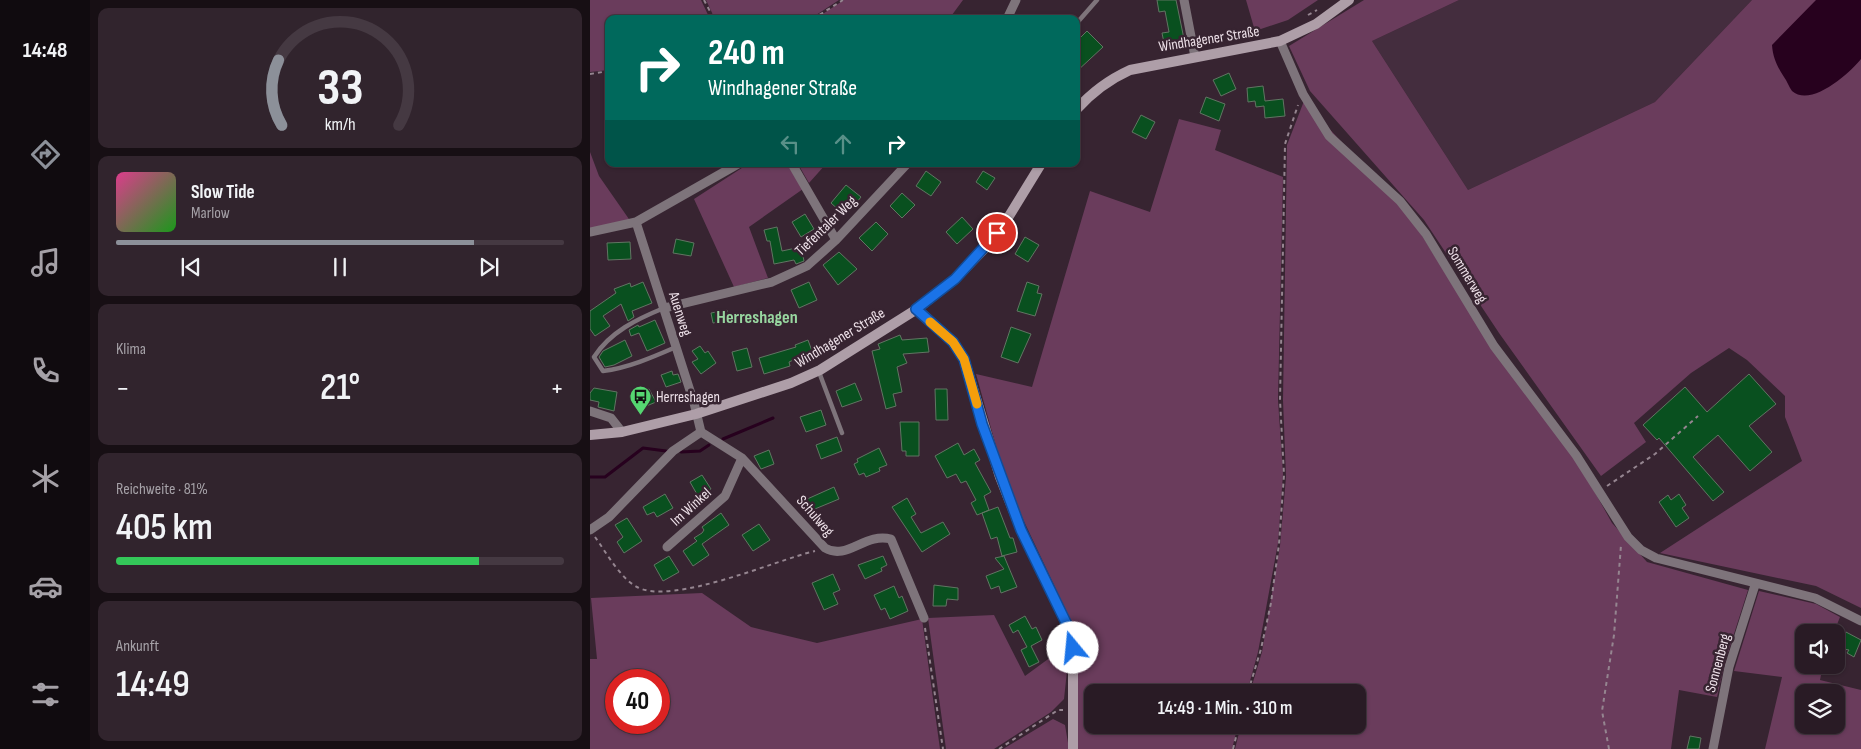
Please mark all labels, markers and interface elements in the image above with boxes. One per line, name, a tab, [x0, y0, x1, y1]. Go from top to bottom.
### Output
street label: Windhagener Straße	[1157, 22, 1261, 56]
text: 240 m	[708, 32, 785, 75]
icon: right	[625, 35, 690, 100]
text: 14:48	[23, 37, 67, 64]
text: 33	[317, 57, 363, 120]
text: Windhagener Straße	[708, 75, 857, 102]
text: km/h	[325, 114, 355, 135]
icon: left	[776, 130, 804, 158]
icon: ahead	[829, 130, 857, 158]
icon: right	[882, 130, 910, 158]
icon: directions	[28, 137, 63, 172]
text: Slow Tide	[191, 181, 255, 204]
street label: Tiefentaler Weg	[791, 192, 861, 260]
text: Marlow	[191, 204, 230, 223]
pin	[976, 212, 1018, 254]
icon: arrive	[983, 219, 1011, 247]
street label: Sommerweg	[1443, 243, 1491, 307]
icon: music	[28, 245, 63, 280]
icon: previous	[177, 253, 205, 281]
icon: pause	[326, 253, 354, 281]
icon: next	[475, 253, 503, 281]
street label: Auenweg	[664, 288, 696, 339]
street label: Windhagener Straße	[792, 304, 888, 372]
district label: Herreshagen	[716, 307, 798, 328]
text: Klima	[116, 340, 146, 359]
icon: phone	[28, 353, 63, 388]
text: 21°	[320, 365, 360, 410]
text: −	[116, 372, 130, 405]
text: +	[550, 372, 564, 405]
bus stop icon: Herreshagen	[628, 385, 652, 416]
place label: Herreshagen	[656, 388, 720, 407]
icon: climate	[28, 461, 63, 496]
text: Reichweite · 81%	[116, 480, 208, 499]
street label: Im Winkel	[667, 484, 715, 530]
street label: Schulweg	[792, 492, 838, 540]
text: 405 km	[116, 505, 213, 550]
icon: car	[28, 569, 63, 604]
position arrow	[1046, 621, 1098, 673]
map controls	[1795, 624, 1845, 734]
button: sound	[1795, 624, 1845, 674]
street label: Sonnenberg	[1701, 632, 1735, 694]
text: Ankunft	[116, 637, 159, 656]
text: 14:49	[116, 662, 190, 707]
speed limit sign: 40	[605, 669, 670, 734]
icon: filters	[28, 677, 63, 712]
button: layers	[1795, 684, 1845, 734]
text: 14:49 · 1 Min. · 310 m	[1158, 697, 1292, 720]

